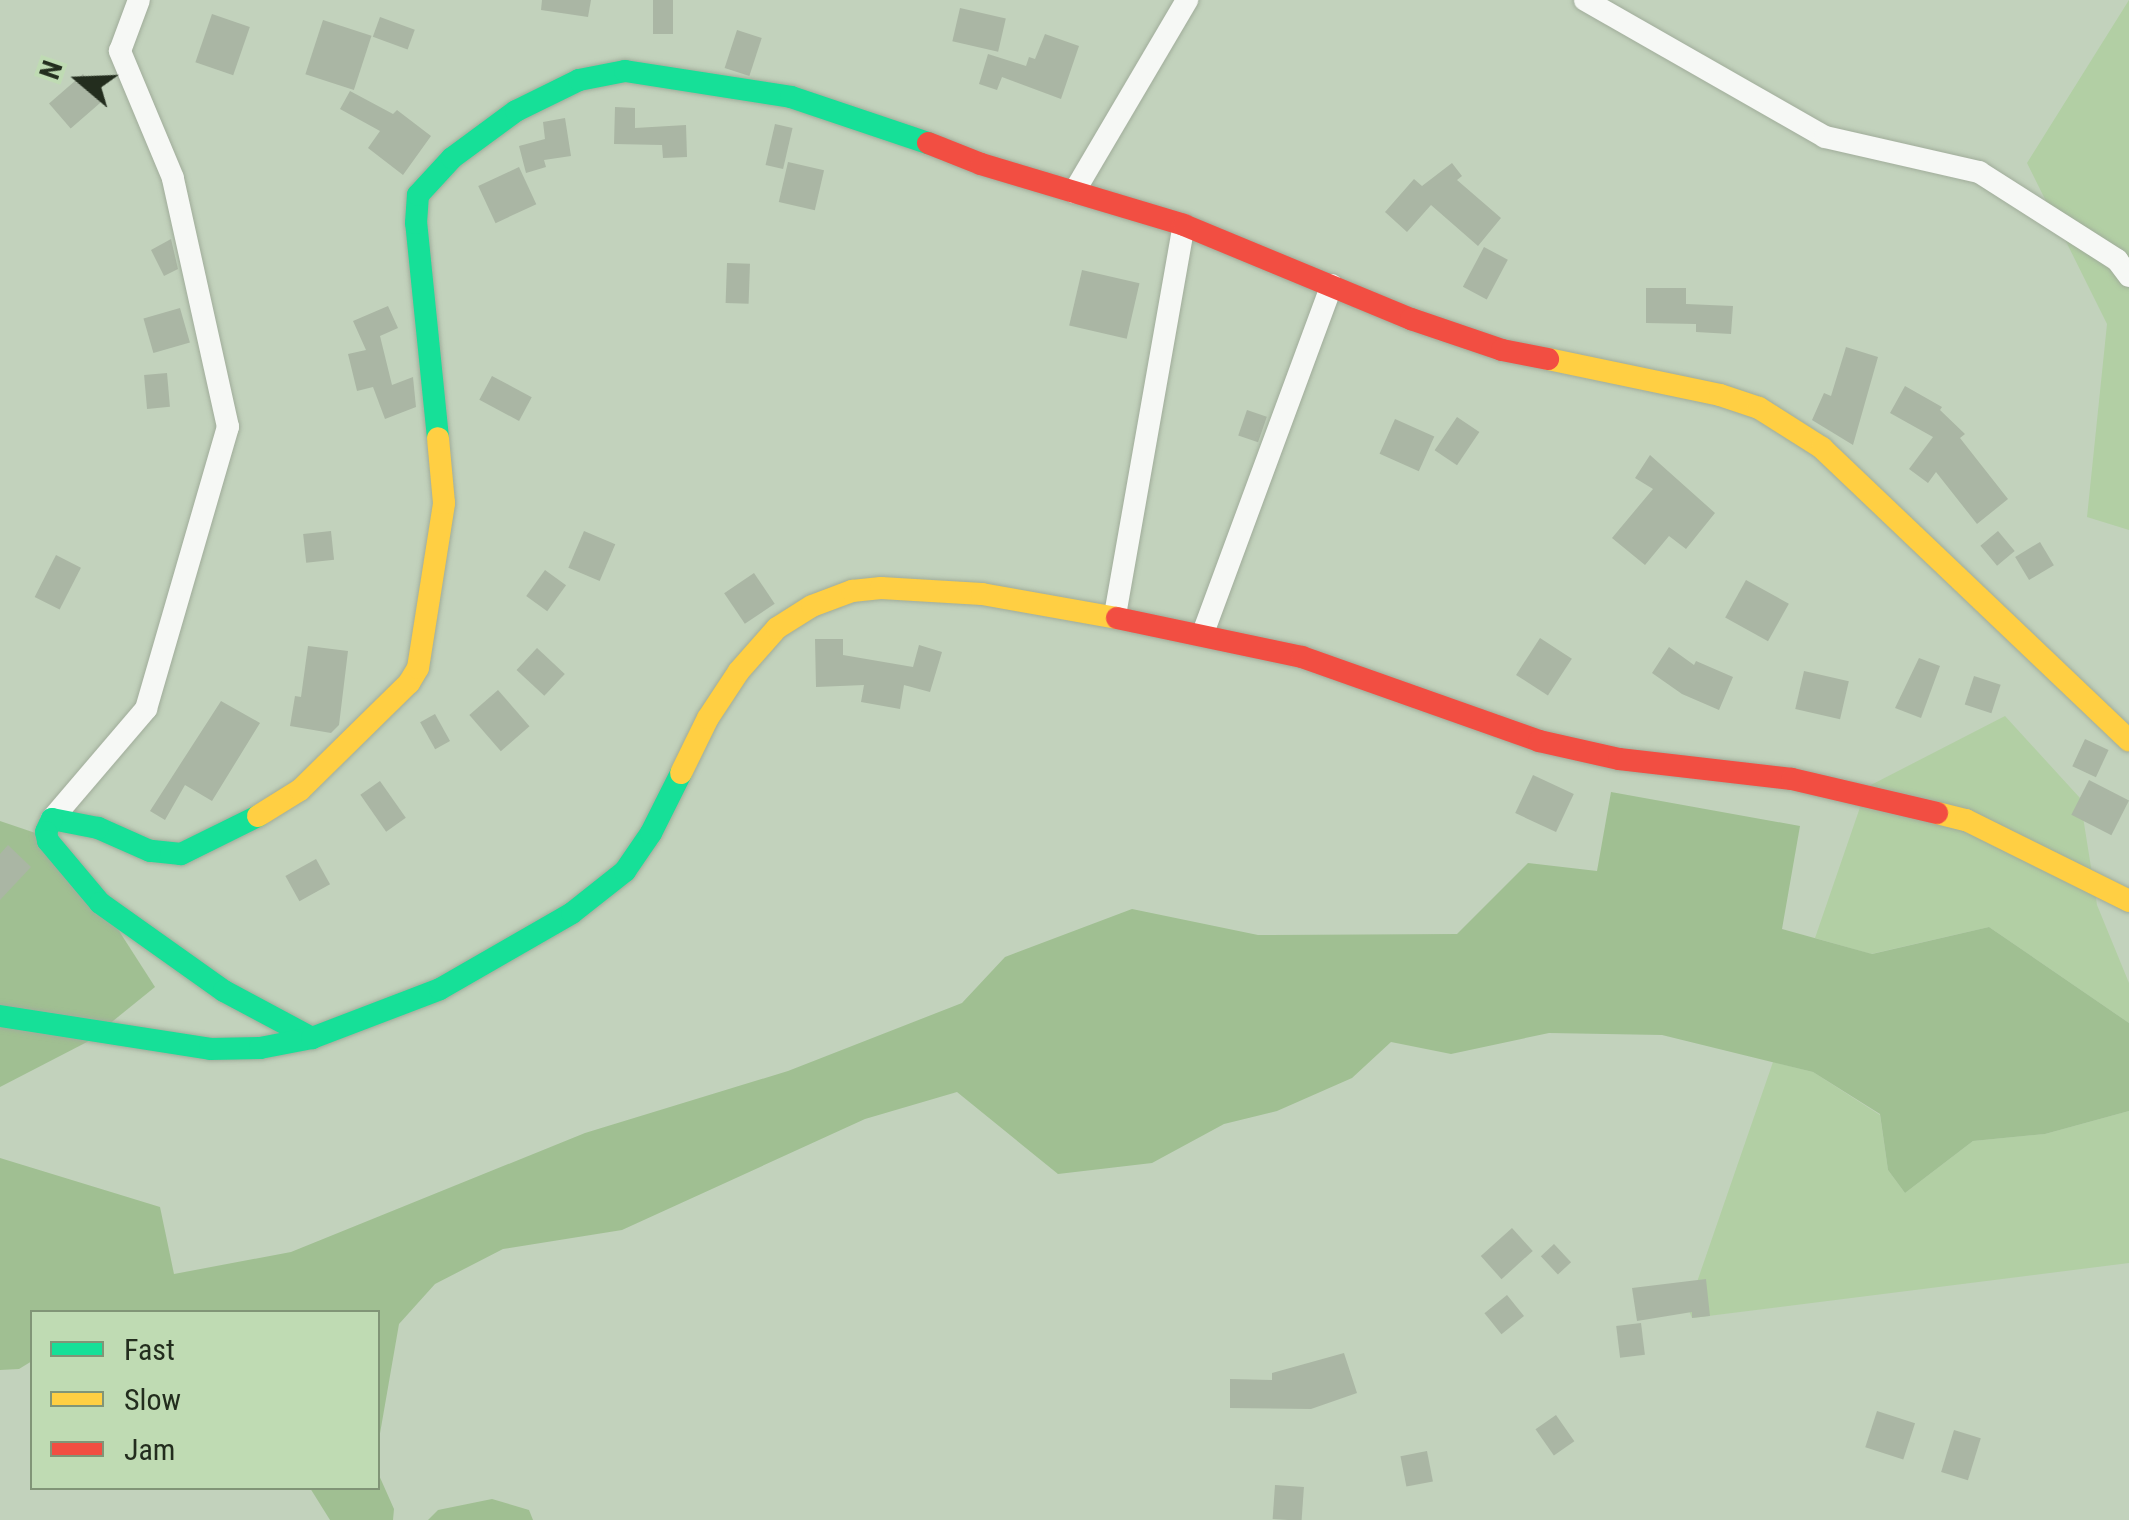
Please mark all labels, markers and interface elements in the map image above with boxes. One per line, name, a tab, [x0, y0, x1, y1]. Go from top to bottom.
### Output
north arrow	[30, 30, 130, 130]
text: N	[33, 57, 70, 84]
legend	[30, 1310, 380, 1490]
text: Fast	[124, 1332, 175, 1367]
text: Slow	[124, 1382, 181, 1417]
text: Jam	[124, 1432, 175, 1467]

